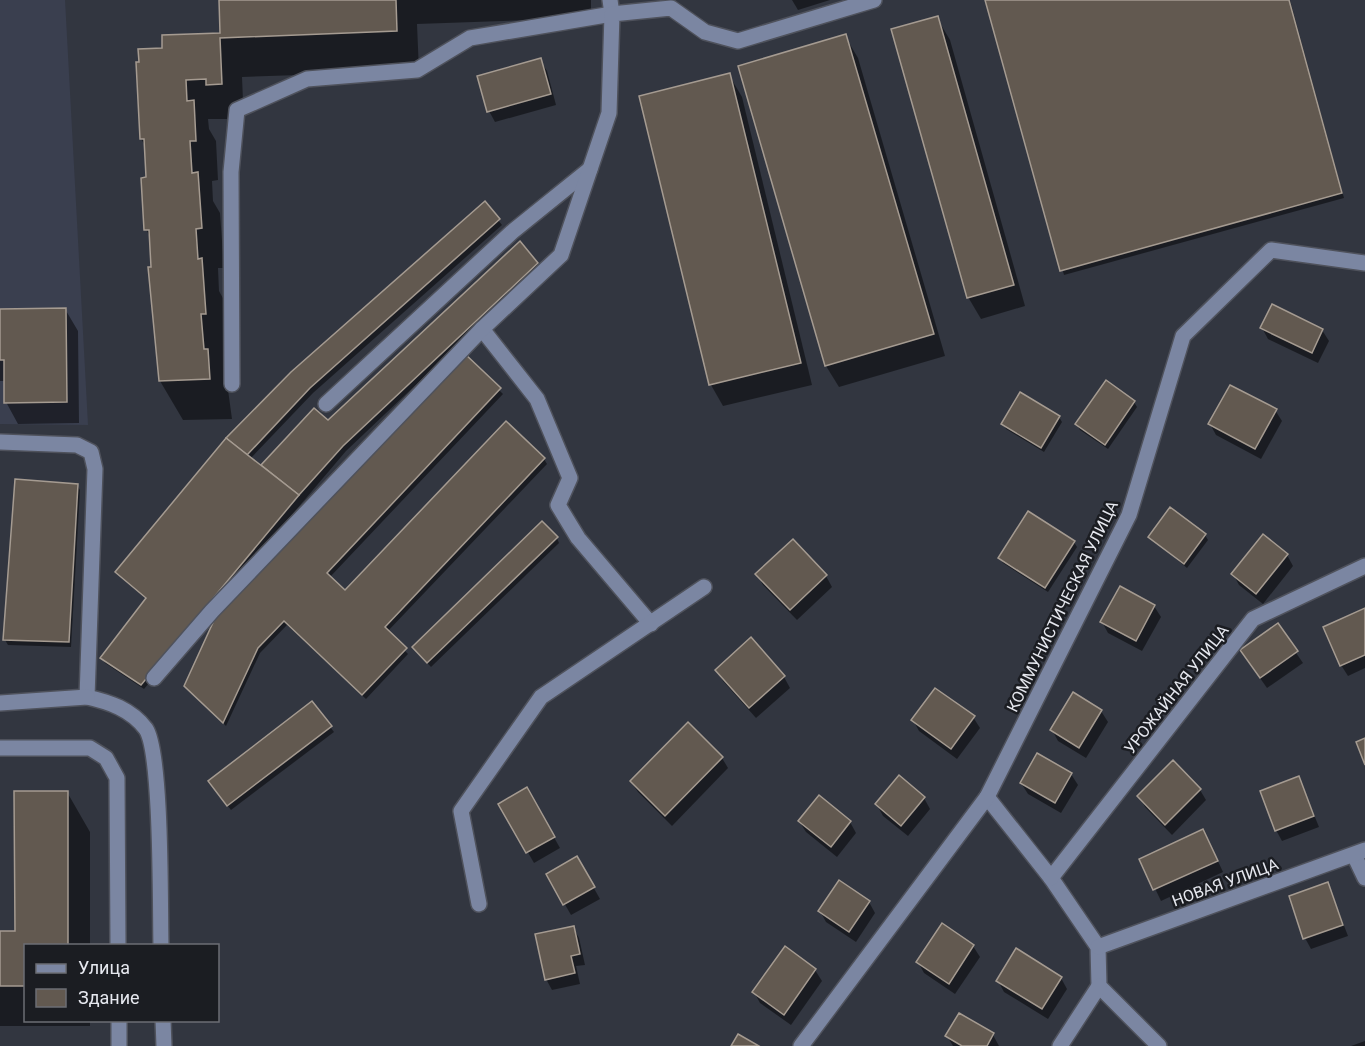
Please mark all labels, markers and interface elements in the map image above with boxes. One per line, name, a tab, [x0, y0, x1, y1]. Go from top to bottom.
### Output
street label: КОММУНИСТИЧЕСКАЯ УЛИЦА	[1003, 497, 1122, 715]
street label: УРОЖАЙНАЯ УЛИЦА	[1120, 621, 1233, 757]
street label: НОВАЯ УЛИЦА	[1169, 854, 1281, 910]
legend	[24, 944, 219, 1022]
text: Улица	[78, 957, 130, 978]
text: Здание	[78, 987, 140, 1008]

